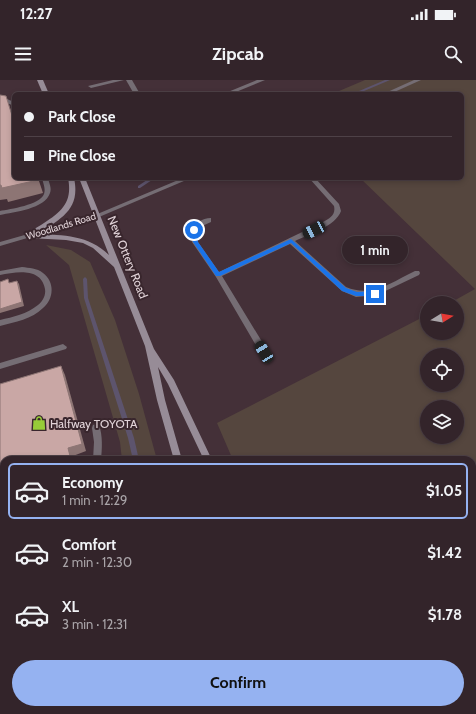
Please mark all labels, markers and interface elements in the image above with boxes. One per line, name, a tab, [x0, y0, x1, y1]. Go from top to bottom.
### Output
text: 12:27	[20, 5, 52, 23]
icon: menu	[12, 43, 34, 65]
text: Zipcab	[212, 43, 264, 65]
icon: search	[442, 43, 464, 65]
text: Park Close	[48, 108, 115, 126]
text: Pine Close	[48, 147, 115, 165]
street label: Woodlands Road	[25, 209, 97, 243]
street label: New Ottery Road	[105, 213, 151, 301]
car	[301, 219, 327, 241]
route start	[185, 221, 203, 239]
callout: 1 min	[342, 236, 408, 264]
text: 1 min	[360, 242, 390, 258]
route end	[366, 285, 384, 303]
north arrow	[420, 296, 464, 340]
map controls	[420, 296, 464, 444]
car	[253, 339, 275, 365]
button: locate	[420, 348, 464, 392]
button: layers	[420, 400, 464, 444]
shop icon: Halfway TOYOTA	[31, 415, 47, 431]
place label: Halfway TOYOTA	[50, 416, 138, 431]
icon: car	[14, 473, 50, 509]
text: Economy	[62, 474, 123, 492]
text: $1.05	[426, 482, 462, 500]
text: 1 min · 12:29	[62, 492, 127, 508]
icon: car	[14, 535, 50, 571]
text: Comfort	[62, 536, 116, 554]
text: $1.42	[427, 544, 462, 562]
text: 2 min · 12:30	[62, 554, 132, 570]
icon: car	[14, 597, 50, 633]
text: XL	[62, 598, 79, 616]
text: $1.78	[428, 606, 462, 624]
text: 3 min · 12:31	[62, 616, 127, 632]
button: Confirm	[12, 660, 464, 706]

